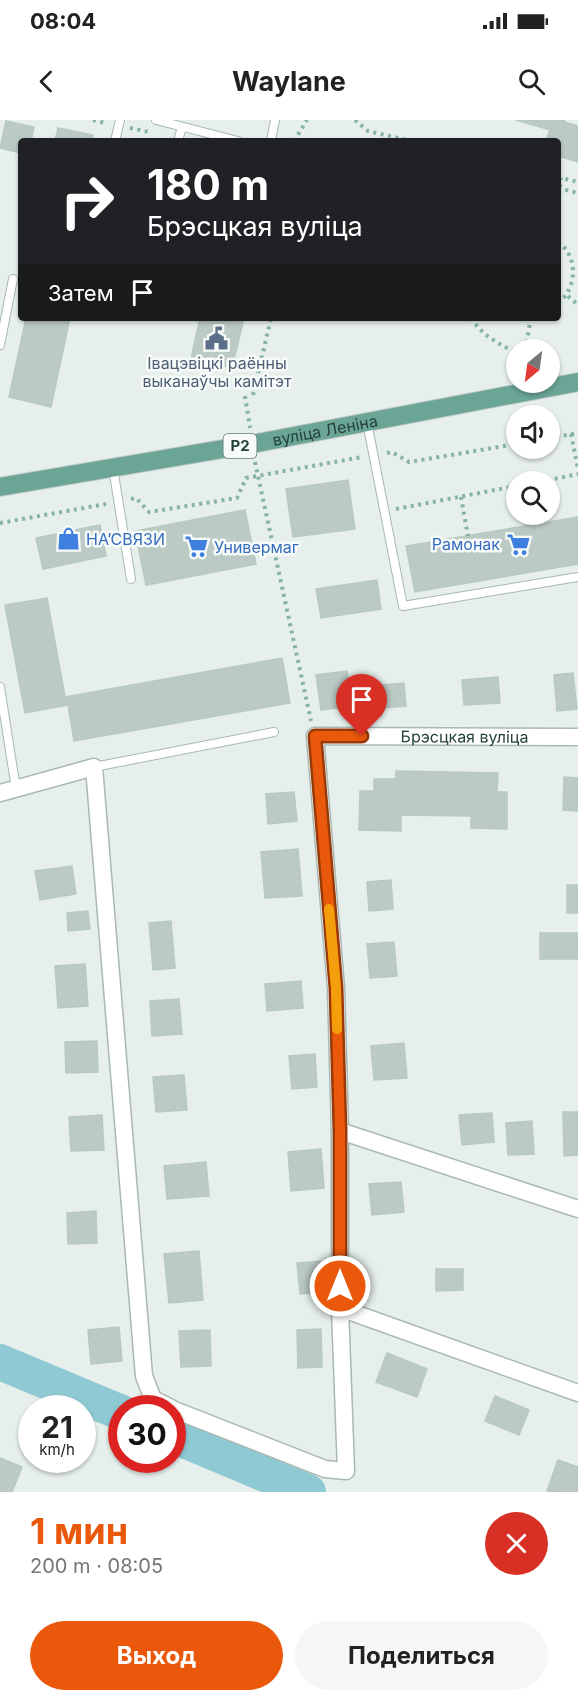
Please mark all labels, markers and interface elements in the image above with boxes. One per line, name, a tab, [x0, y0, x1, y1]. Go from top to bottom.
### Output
text: 08:04	[30, 8, 96, 34]
icon: back	[30, 65, 63, 98]
text: Waylane	[232, 65, 346, 98]
icon: search	[515, 65, 548, 98]
text: 180 m	[147, 159, 269, 210]
icon: right	[48, 162, 126, 240]
text: Брэсцкая вуліца	[147, 210, 363, 243]
icon: arrive	[126, 276, 159, 309]
text: Затем	[48, 280, 114, 306]
public building icon: Івацэвіцкі раённы выканаўчы камітэт	[204, 325, 230, 351]
north arrow	[506, 339, 560, 393]
map controls	[506, 339, 560, 525]
place label: Івацэвіцкі раённы выканаўчы камітэт	[143, 353, 292, 391]
button: sound	[506, 405, 560, 459]
street label: вуліца Леніна	[271, 410, 379, 450]
road number: Р2	[224, 434, 256, 458]
button: search	[506, 471, 560, 525]
shop icon: НАʼСВЯЗИ	[55, 526, 81, 552]
place label: НАʼСВЯЗИ	[86, 529, 165, 549]
supermarket icon: Рамонак	[505, 531, 531, 557]
supermarket icon: Универмаг	[183, 534, 209, 560]
place label: Рамонак	[432, 534, 500, 554]
place label: Универмаг	[214, 537, 299, 557]
pin	[336, 674, 387, 736]
icon: arrive	[345, 683, 378, 716]
street label: Брэсцкая вуліца	[401, 726, 528, 747]
position arrow	[308, 1254, 372, 1318]
speed limit sign: 30	[108, 1395, 186, 1473]
text: 21	[41, 1409, 73, 1445]
text: km/h	[39, 1440, 75, 1459]
text: 1 мин	[30, 1509, 128, 1553]
button: close	[485, 1512, 548, 1575]
text: 200 m · 08:05	[30, 1554, 163, 1578]
button: Выход	[30, 1621, 283, 1690]
button: Поделиться	[295, 1621, 548, 1690]

